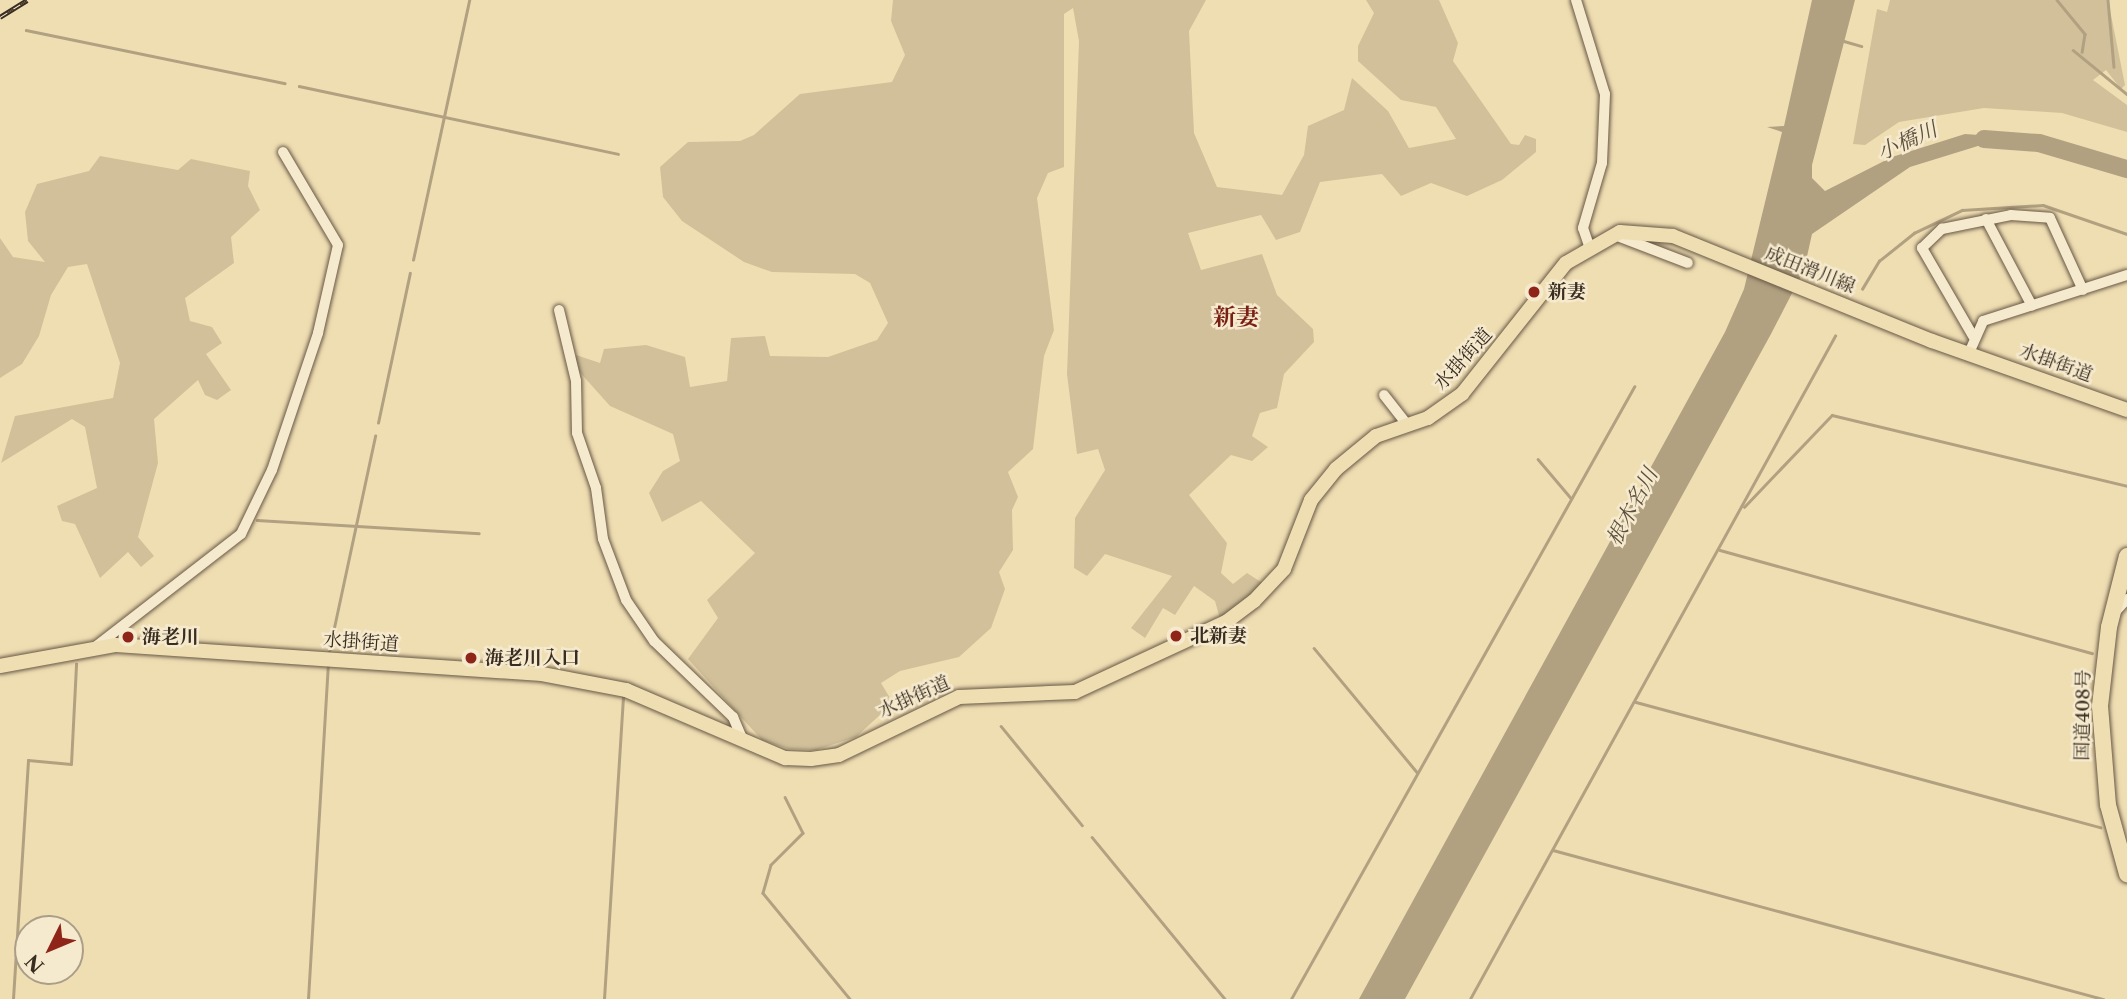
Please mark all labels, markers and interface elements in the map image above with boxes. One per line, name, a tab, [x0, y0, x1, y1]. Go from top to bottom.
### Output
water label: 小橋川	[1873, 117, 1941, 165]
street label: 成田滑川線	[1762, 242, 1858, 298]
place label: 新妻	[1548, 281, 1586, 303]
marker: 新妻	[1526, 284, 1542, 300]
district label: 新妻	[1213, 303, 1259, 331]
street label: 水掛街道	[1429, 323, 1497, 395]
street label: 水掛街道	[2016, 339, 2096, 387]
water label: 根木名川	[1601, 464, 1663, 550]
place label: 北新妻	[1190, 625, 1247, 647]
place label: 海老川	[142, 626, 199, 648]
street label: 水掛街道	[322, 628, 400, 656]
marker: 北新妻	[1168, 628, 1184, 644]
marker: 海老川	[120, 629, 136, 645]
place label: 海老川入口	[485, 647, 580, 669]
marker: 海老川入口	[463, 650, 479, 666]
street label: 国道408号	[2071, 669, 2095, 761]
street label: 水掛街道	[875, 671, 953, 723]
north arrow	[14, 915, 84, 985]
text: N	[21, 949, 49, 977]

